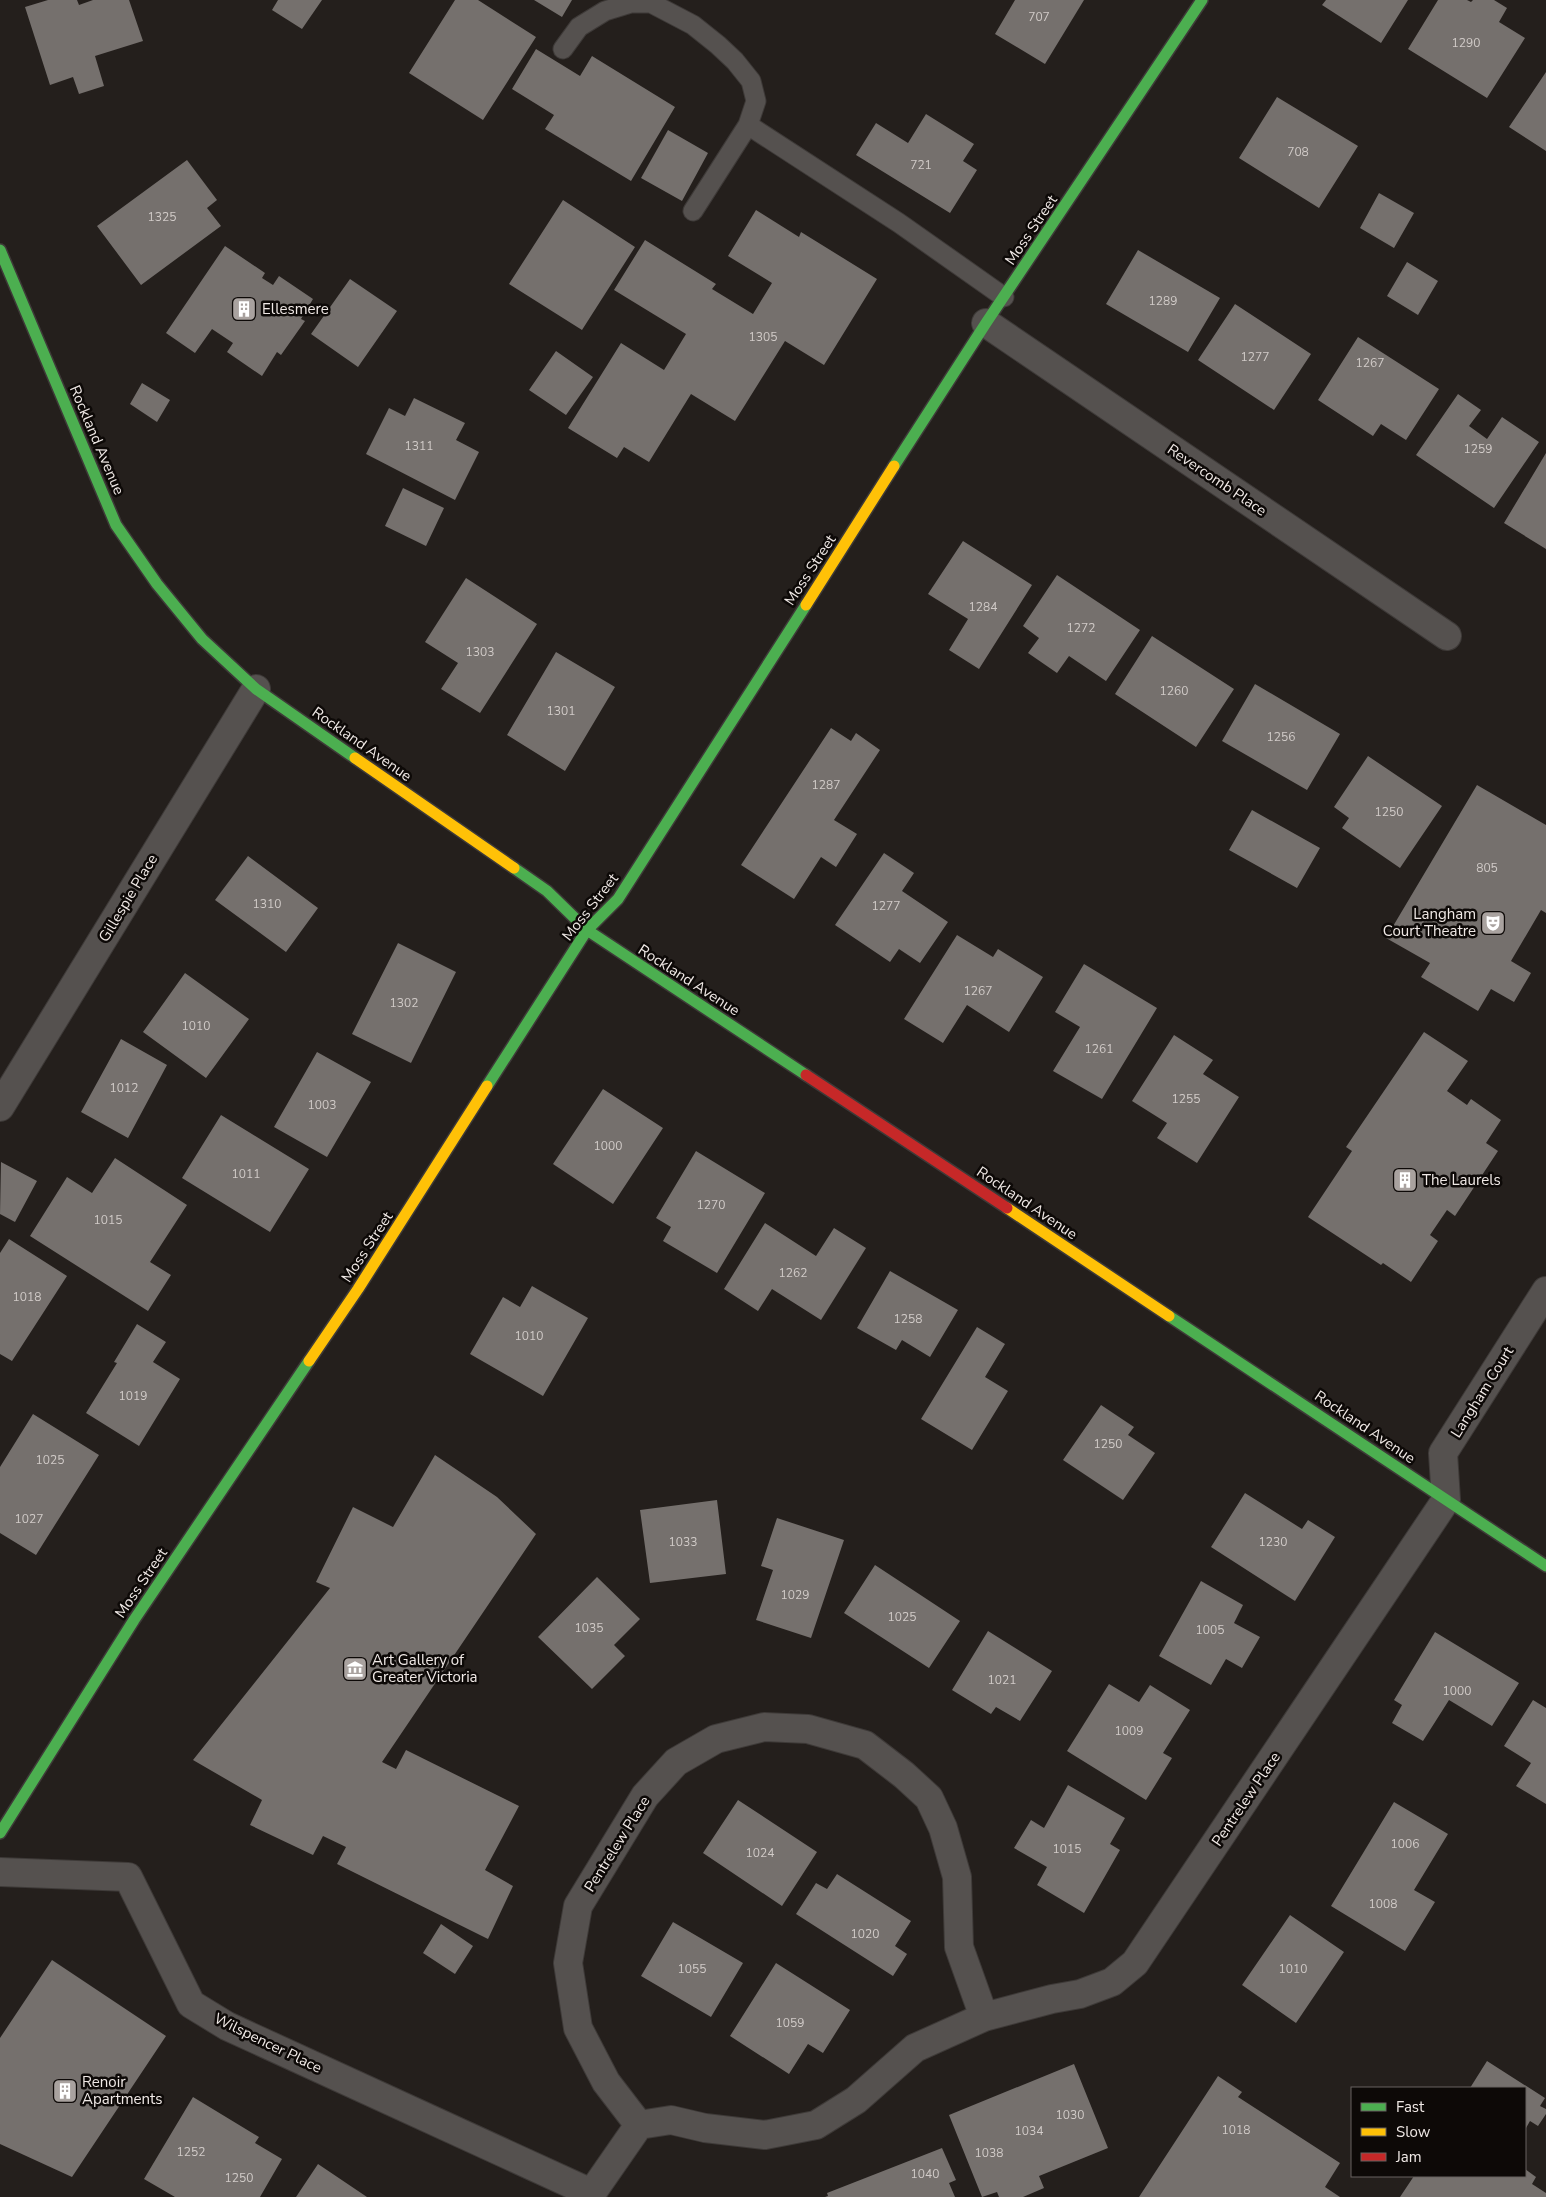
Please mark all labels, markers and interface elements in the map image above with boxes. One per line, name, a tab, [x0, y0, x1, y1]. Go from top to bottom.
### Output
house number: 707	[1028, 9, 1050, 25]
house number: 1290	[1452, 35, 1480, 51]
house number: 708	[1287, 144, 1309, 160]
house number: 721	[910, 157, 932, 173]
street label: Moss Street	[1000, 190, 1062, 269]
house number: 1325	[148, 209, 176, 225]
house number: 1289	[1149, 293, 1177, 309]
building icon: Ellesmere	[231, 296, 257, 322]
place label: Ellesmere	[262, 299, 329, 319]
house number: 1305	[749, 329, 777, 345]
house number: 1277	[1241, 349, 1269, 365]
house number: 1267	[1356, 355, 1384, 371]
street label: Rockland Avenue	[65, 382, 129, 498]
house number: 1311	[405, 438, 433, 454]
street label: Revercomb Place	[1163, 439, 1271, 521]
house number: 1259	[1464, 441, 1492, 457]
street label: Moss Street	[780, 530, 841, 609]
house number: 1284	[969, 599, 997, 615]
house number: 1272	[1067, 620, 1095, 636]
house number: 1303	[466, 644, 494, 660]
house number: 1260	[1160, 683, 1188, 699]
street label: Rockland Avenue	[308, 702, 416, 786]
house number: 1301	[547, 703, 575, 719]
house number: 1256	[1267, 729, 1295, 745]
house number: 1287	[812, 777, 840, 793]
house number: 1250	[1375, 804, 1403, 820]
street label: Gillespie Place	[94, 850, 162, 946]
house number: 805	[1476, 860, 1498, 876]
street label: Moss Street	[557, 869, 623, 945]
house number: 1310	[253, 896, 281, 912]
house number: 1277	[872, 898, 900, 914]
place label: Langham Court Theatre	[1383, 904, 1476, 941]
theatre icon: Langham Court Theatre	[1480, 910, 1506, 936]
street label: Rockland Avenue	[634, 940, 744, 1020]
house number: 1267	[964, 983, 992, 999]
house number: 1302	[390, 995, 418, 1011]
house number: 1010	[182, 1018, 210, 1034]
house number: 1261	[1085, 1041, 1113, 1057]
house number: 1012	[110, 1080, 138, 1096]
house number: 1255	[1172, 1091, 1200, 1107]
house number: 1003	[308, 1097, 336, 1113]
house number: 1000	[594, 1138, 622, 1154]
street label: Rockland Avenue	[973, 1162, 1081, 1244]
house number: 1011	[232, 1166, 260, 1182]
building icon: The Laurels	[1392, 1167, 1418, 1193]
place label: The Laurels	[1422, 1170, 1501, 1190]
house number: 1270	[697, 1197, 725, 1213]
street label: Moss Street	[337, 1207, 398, 1286]
house number: 1015	[94, 1212, 122, 1228]
house number: 1262	[779, 1265, 807, 1281]
house number: 1018	[13, 1289, 41, 1305]
house number: 1258	[894, 1311, 922, 1327]
house number: 1010	[515, 1328, 543, 1344]
street label: Langham Court	[1446, 1342, 1518, 1441]
street label: Rockland Avenue	[1311, 1386, 1419, 1468]
house number: 1019	[119, 1388, 147, 1404]
house number: 1250	[1094, 1436, 1122, 1452]
house number: 1025	[36, 1452, 64, 1468]
house number: 1027	[15, 1511, 43, 1527]
house number: 1033	[669, 1534, 697, 1550]
house number: 1230	[1259, 1534, 1287, 1550]
street label: Moss Street	[110, 1543, 172, 1622]
house number: 1029	[781, 1587, 809, 1603]
house number: 1025	[888, 1609, 916, 1625]
house number: 1035	[575, 1620, 603, 1636]
house number: 1005	[1196, 1622, 1224, 1638]
place label: Art Gallery of Greater Victoria	[372, 1650, 478, 1687]
museum icon: Art Gallery of Greater Victoria	[342, 1656, 368, 1682]
house number: 1021	[988, 1672, 1016, 1688]
house number: 1000	[1443, 1683, 1471, 1699]
house number: 1009	[1115, 1723, 1143, 1739]
street label: Pentrelew Place	[1207, 1748, 1285, 1850]
street label: Pentrelew Place	[579, 1792, 655, 1896]
house number: 1006	[1391, 1836, 1419, 1852]
house number: 1015	[1053, 1841, 1081, 1857]
house number: 1024	[746, 1845, 774, 1861]
house number: 1008	[1369, 1896, 1397, 1912]
house number: 1020	[851, 1926, 879, 1942]
house number: 1055	[678, 1961, 706, 1977]
house number: 1010	[1279, 1961, 1307, 1977]
street label: Wilspencer Place	[211, 2008, 325, 2078]
house number: 1059	[776, 2015, 804, 2031]
place label: Renoir Apartments	[82, 2072, 162, 2109]
building icon: Renoir Apartments	[52, 2078, 78, 2104]
legend	[1351, 2087, 1526, 2177]
text: Fast	[1396, 2097, 1425, 2117]
house number: 1030	[1056, 2107, 1084, 2123]
house number: 1018	[1222, 2122, 1250, 2138]
text: Slow	[1396, 2122, 1431, 2142]
house number: 1034	[1015, 2123, 1043, 2139]
house number: 1252	[177, 2144, 205, 2160]
house number: 1038	[975, 2145, 1003, 2161]
text: Jam	[1395, 2147, 1422, 2167]
house number: 1040	[911, 2166, 939, 2182]
house number: 1250	[225, 2170, 253, 2186]

